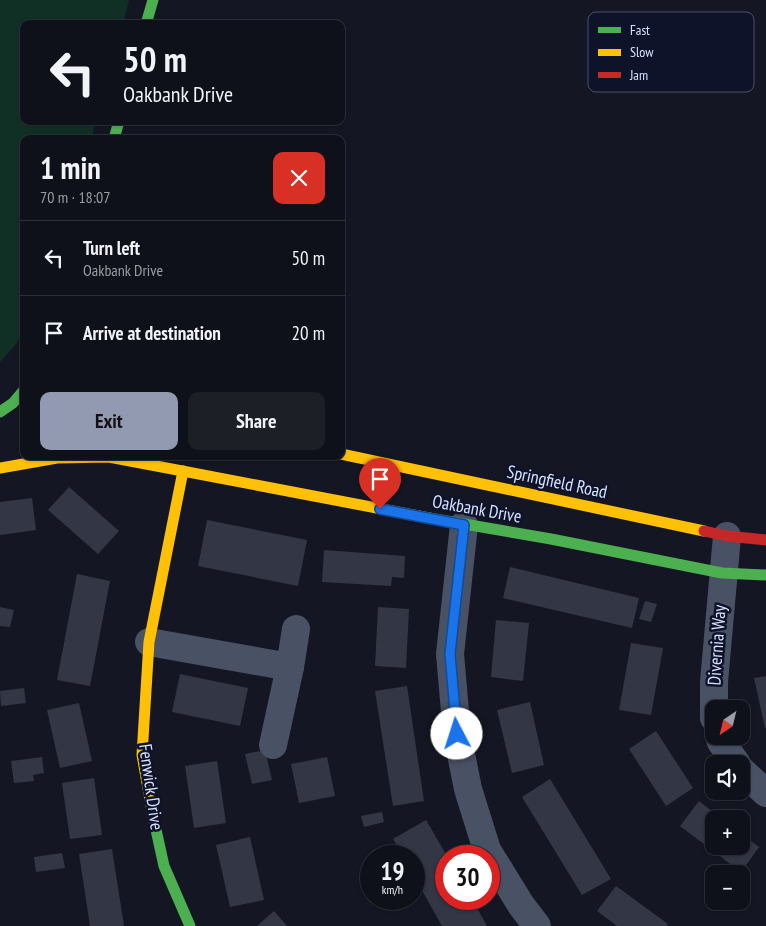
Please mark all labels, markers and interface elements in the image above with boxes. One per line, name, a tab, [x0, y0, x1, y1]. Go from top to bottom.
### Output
legend	[588, 12, 754, 92]
text: Fast	[630, 21, 650, 39]
text: 50 m	[123, 36, 187, 82]
icon: left	[40, 40, 105, 105]
text: Slow	[630, 43, 654, 61]
text: Jam	[629, 66, 648, 84]
text: Oakbank Drive	[123, 80, 233, 108]
text: 1 min	[40, 148, 101, 187]
button: close	[273, 152, 325, 204]
text: 70 m · 18:07	[40, 187, 111, 207]
text: Turn left	[83, 236, 140, 260]
icon: left	[40, 244, 68, 272]
text: 50 m	[292, 246, 325, 270]
text: Oakbank Drive	[83, 260, 163, 280]
icon: arrive	[40, 319, 68, 347]
text: Arrive at destination	[83, 321, 221, 345]
text: 20 m	[292, 321, 325, 345]
button: Exit	[40, 392, 178, 450]
button: Share	[188, 392, 325, 450]
pin	[359, 458, 401, 509]
street label: Springfield Road	[505, 460, 609, 503]
icon: arrive	[366, 465, 394, 493]
street label: Oakbank Drive	[431, 489, 523, 528]
street label: Divernia Way	[702, 604, 731, 686]
north arrow	[705, 700, 750, 745]
map controls	[705, 700, 750, 910]
position arrow	[430, 707, 482, 759]
street label: Fenwick Drive	[134, 742, 169, 831]
button: sound	[705, 755, 750, 800]
button: +	[705, 810, 750, 855]
speed limit sign: 30	[435, 845, 500, 910]
text: 19	[381, 855, 404, 887]
button: −	[705, 865, 750, 910]
text: km/h	[382, 882, 403, 897]

